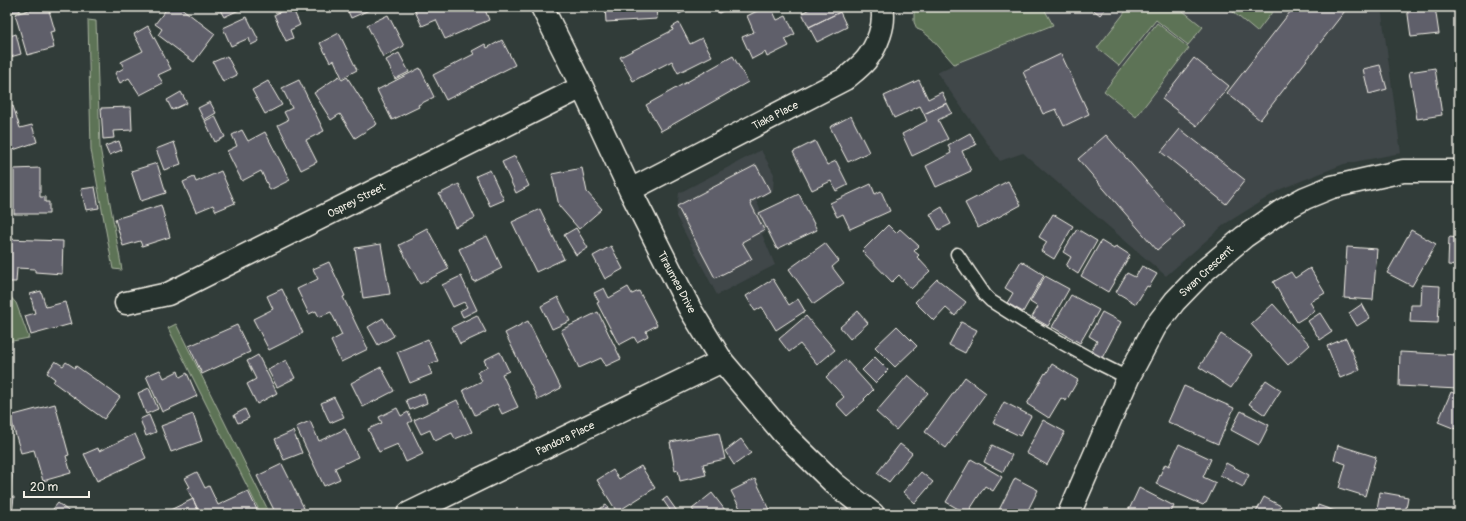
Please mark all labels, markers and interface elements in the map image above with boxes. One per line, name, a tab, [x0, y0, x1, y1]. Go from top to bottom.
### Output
street label: Tiaka Place	[750, 98, 801, 133]
street label: Osprey Street	[325, 180, 388, 221]
street label: Swan Crescent	[1177, 243, 1237, 300]
street label: Tiraumea Drive	[655, 249, 699, 316]
street label: Pandora Place	[534, 418, 597, 458]
scale bar	[24, 473, 89, 499]
text: 20 m	[30, 480, 59, 495]

